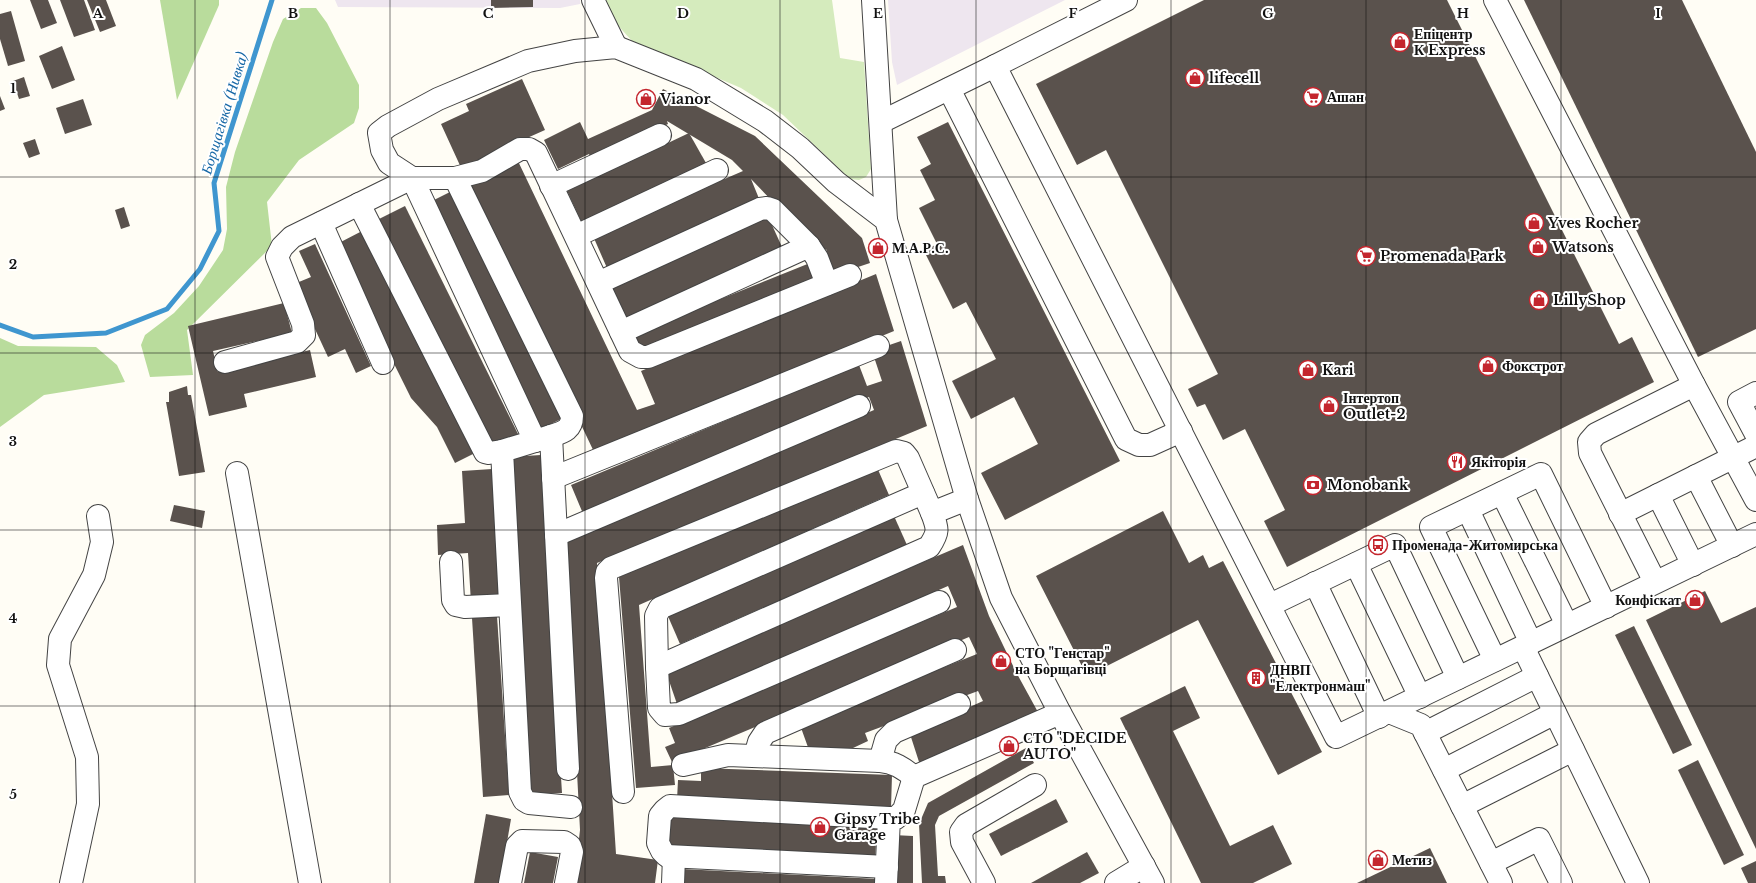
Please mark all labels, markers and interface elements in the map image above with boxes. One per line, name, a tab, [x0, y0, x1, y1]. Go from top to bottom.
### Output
text: A	[92, 5, 104, 22]
text: B	[288, 5, 298, 22]
text: C	[483, 5, 494, 22]
text: D	[677, 5, 689, 22]
text: E	[873, 5, 883, 22]
text: F	[1069, 5, 1078, 22]
text: G	[1262, 5, 1274, 22]
text: H	[1457, 5, 1469, 22]
text: I	[1655, 5, 1661, 22]
place label: Епіцентр К Express	[1414, 25, 1486, 59]
shop icon: Епіцентр К Express	[1389, 31, 1411, 53]
water label: Борщагівка (Нивка)	[196, 50, 252, 177]
shop icon: lifecell	[1184, 67, 1206, 89]
place label: lifecell	[1209, 69, 1259, 87]
text: 1	[10, 80, 16, 97]
supermarket icon: Ашан	[1302, 86, 1324, 108]
shop icon: Vianor	[635, 88, 657, 110]
place label: Ашан	[1327, 88, 1364, 106]
place label: Vianor	[659, 90, 711, 108]
shop icon: Yves Rocher	[1523, 212, 1545, 234]
place label: Yves Rocher	[1547, 214, 1638, 232]
shop icon: Watsons	[1527, 236, 1549, 258]
shop icon: М.А.Р.С.	[867, 237, 889, 259]
place label: Watsons	[1551, 238, 1614, 256]
place label: М.А.Р.С.	[892, 239, 949, 257]
supermarket icon: Promenada Park	[1355, 245, 1377, 267]
place label: Promenada Park	[1380, 247, 1504, 265]
text: 2	[9, 256, 17, 273]
shop icon: LillyShop	[1528, 289, 1550, 311]
place label: LillyShop	[1553, 291, 1626, 309]
shop icon: Фокстрот	[1477, 355, 1499, 377]
place label: Фокстрот	[1502, 357, 1564, 375]
shop icon: Kari	[1297, 359, 1319, 381]
place label: Kari	[1322, 361, 1354, 379]
place label: Інтертоп Outlet-2	[1343, 389, 1406, 423]
shop icon: Інтертоп Outlet-2	[1318, 395, 1340, 417]
text: 3	[9, 433, 17, 450]
restaurant icon: Якіторія	[1446, 451, 1468, 473]
place label: Якіторія	[1471, 453, 1526, 471]
bank icon: Monobank	[1302, 474, 1324, 496]
place label: Monobank	[1327, 476, 1409, 494]
bus stop icon: Променада-Житомирська	[1367, 534, 1389, 556]
place label: Променада-Житомирська	[1392, 536, 1558, 554]
shop icon: Конфіскат	[1684, 589, 1706, 611]
place label: Конфіскат	[1615, 591, 1681, 609]
text: 4	[9, 610, 18, 627]
place label: СТО "Генстар" на Борщагівці	[1015, 644, 1110, 678]
shop icon: СТО "Генстар" на Борщагівці	[990, 650, 1012, 672]
place label: ДНВП "Електронмаш"	[1270, 661, 1371, 695]
building icon: ДНВП "Електронмаш"	[1245, 667, 1267, 689]
place label: СТО "DECIDE AUTO"	[1022, 729, 1127, 763]
shop icon: СТО "DECIDE AUTO"	[998, 735, 1020, 757]
text: 5	[9, 786, 17, 803]
place label: Gipsy Tribe Garage	[834, 810, 920, 844]
shop icon: Gipsy Tribe Garage	[809, 816, 831, 838]
shop icon: Метиз	[1367, 849, 1389, 871]
place label: Метиз	[1392, 851, 1432, 869]

